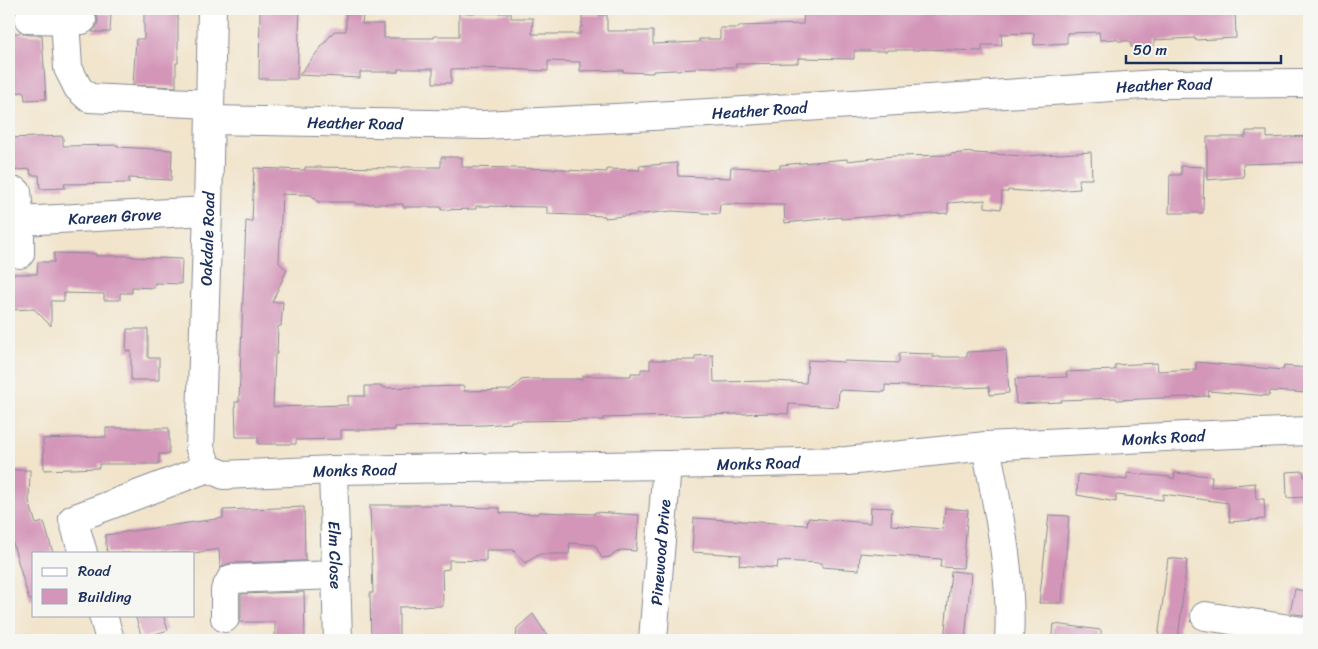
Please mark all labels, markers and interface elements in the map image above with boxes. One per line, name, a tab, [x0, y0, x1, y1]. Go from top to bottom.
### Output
scale bar	[1126, 32, 1280, 64]
text: 50 m	[1133, 37, 1168, 63]
street label: Heather Road	[1115, 69, 1213, 101]
street label: Heather Road	[711, 92, 810, 127]
street label: Heather Road	[307, 107, 405, 138]
street label: Oakdale Road	[191, 190, 223, 286]
street label: Kareen Grove	[67, 199, 162, 233]
street label: Monks Road	[1121, 421, 1207, 454]
street label: Monks Road	[716, 448, 802, 478]
street label: Monks Road	[312, 455, 398, 485]
street label: Pinewood Drive	[641, 498, 679, 607]
street label: Elm Close	[320, 520, 351, 589]
legend	[32, 552, 195, 616]
text: Road	[78, 558, 111, 584]
text: Building	[78, 584, 132, 610]

